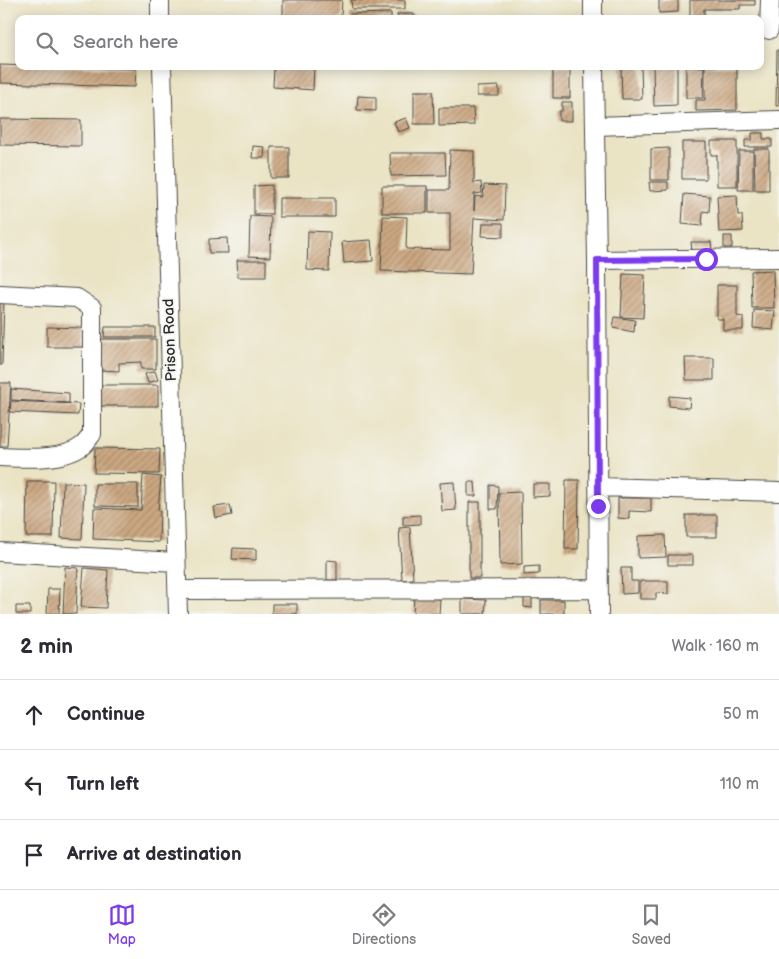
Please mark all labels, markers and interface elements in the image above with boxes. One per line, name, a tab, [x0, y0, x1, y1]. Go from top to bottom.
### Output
search box	[15, 15, 764, 70]
icon: search	[33, 29, 61, 57]
text: Search here	[73, 31, 178, 54]
route start	[695, 248, 718, 271]
street label: Prison Road	[159, 298, 181, 382]
route end	[587, 495, 610, 518]
text: 2 min	[20, 634, 73, 659]
text: Walk · 160 m	[671, 637, 759, 656]
icon: ahead	[20, 701, 48, 729]
text: Continue	[67, 703, 145, 726]
text: 50 m	[723, 705, 759, 724]
icon: left	[20, 771, 48, 799]
text: Turn left	[67, 773, 139, 796]
text: 110 m	[720, 775, 759, 794]
icon: arrive	[20, 841, 48, 869]
text: Arrive at destination	[67, 843, 242, 866]
tab: Map	[108, 901, 136, 948]
tab: Directions	[352, 901, 416, 948]
tab: Saved	[632, 901, 671, 948]

